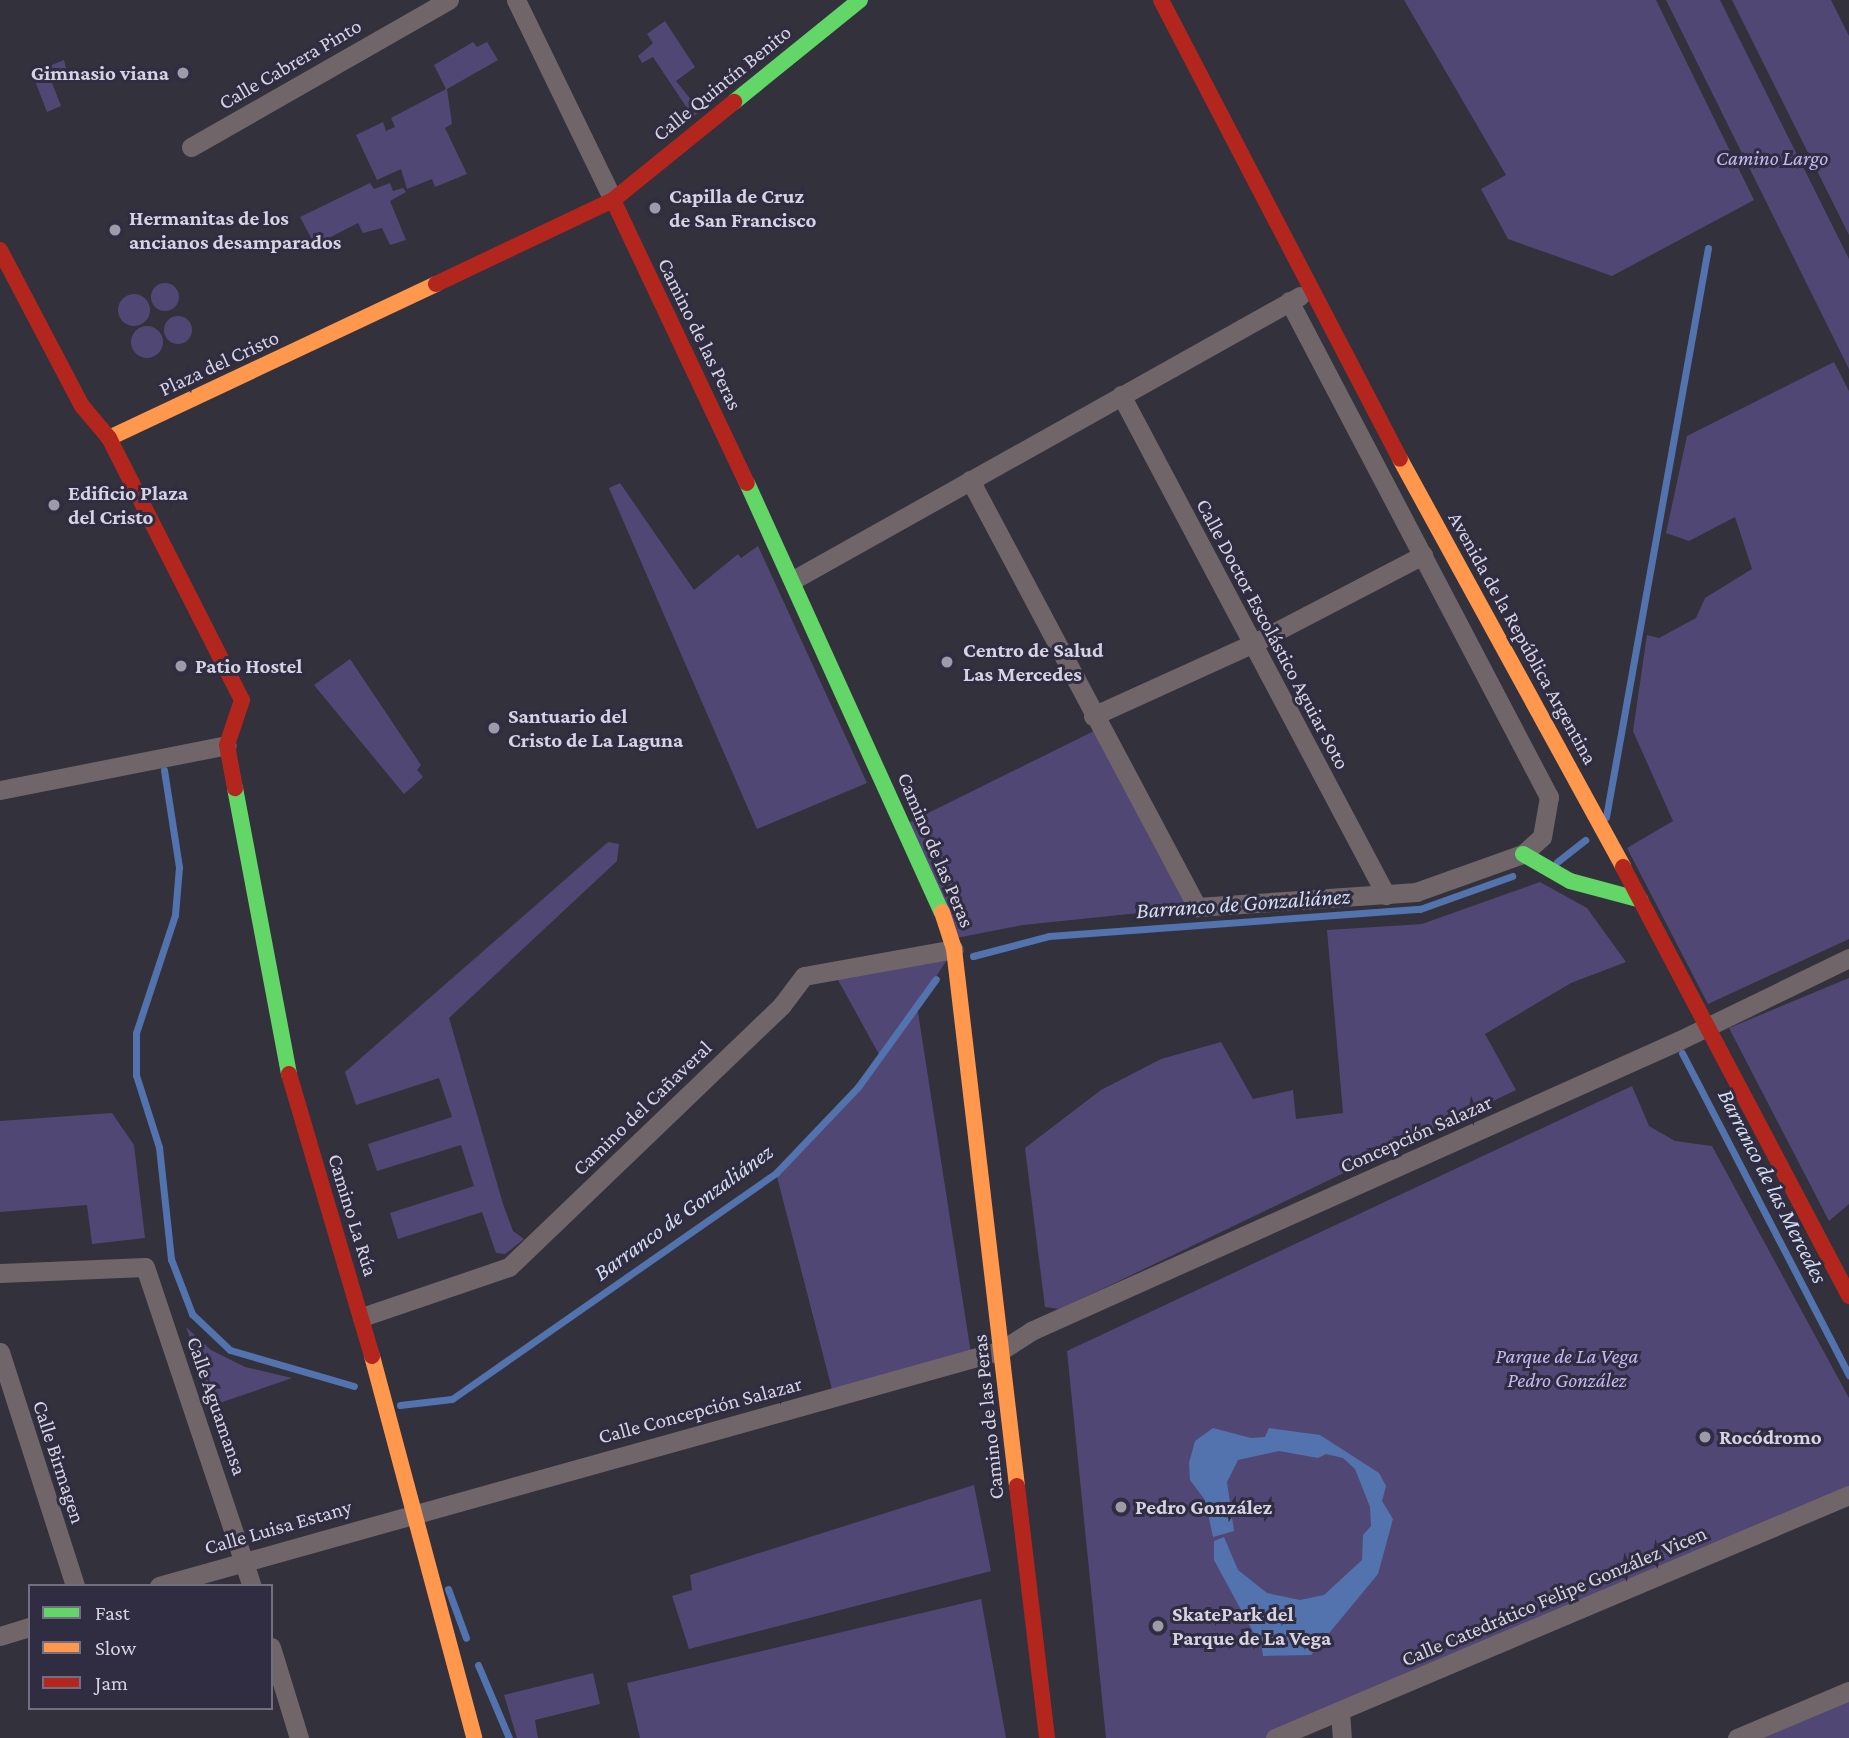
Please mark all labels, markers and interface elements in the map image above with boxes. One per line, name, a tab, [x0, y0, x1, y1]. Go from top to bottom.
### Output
street label: Calle Cabrera Pinto	[214, 13, 366, 115]
street label: Calle Quintín Benito	[648, 20, 796, 146]
place label: Gimnasio viana	[31, 60, 169, 86]
marker: Gimnasio viana	[175, 65, 191, 81]
park label: Camino Largo	[1716, 145, 1828, 171]
place label: Capilla de Cruz de San Francisco	[669, 183, 816, 233]
marker: Capilla de Cruz de San Francisco	[647, 200, 663, 216]
place label: Hermanitas de los ancianos desamparados	[129, 205, 341, 255]
marker: Hermanitas de los ancianos desamparados	[107, 222, 123, 238]
street label: Camino de las Peras	[652, 254, 748, 414]
street label: Plaza del Cristo	[155, 324, 283, 402]
place label: Edificio Plaza del Cristo	[68, 480, 188, 530]
street label: Calle Doctor Escolástico Aguiar Soto	[1191, 494, 1355, 774]
marker: Edificio Plaza del Cristo	[46, 497, 62, 513]
street label: Avenida de la República Argentina	[1443, 507, 1603, 769]
place label: Centro de Salud Las Mercedes	[963, 637, 1103, 687]
marker: Centro de Salud Las Mercedes	[937, 652, 957, 672]
place label: Patio Hostel	[195, 653, 302, 679]
marker: Patio Hostel	[173, 658, 189, 674]
place label: Santuario del Cristo de La Laguna	[508, 703, 683, 753]
marker: Santuario del Cristo de La Laguna	[486, 720, 502, 736]
street label: Camino de las Peras	[892, 769, 980, 931]
water label: Barranco de Gonzaliánez	[1135, 882, 1351, 924]
street label: Camino del Cañaveral	[567, 1035, 717, 1181]
water label: Barranco de las Mercedes	[1712, 1084, 1834, 1288]
street label: Concepción Salazar	[1336, 1089, 1496, 1179]
water label: Barranco de Gonzaliánez	[588, 1138, 778, 1286]
street label: Camino La Rúa	[322, 1151, 384, 1279]
street label: Calle Aguamansa	[182, 1333, 252, 1479]
street label: Camino de las Peras	[967, 1333, 1009, 1501]
park label: Parque de La Vega Pedro González	[1495, 1343, 1639, 1393]
street label: Calle Concepción Salazar	[595, 1371, 805, 1449]
street label: Calle Birmagen	[27, 1397, 91, 1527]
place label: Rocódromo	[1719, 1424, 1822, 1450]
marker: Rocódromo	[1697, 1429, 1713, 1445]
street label: Calle Luisa Estany	[201, 1494, 355, 1560]
place label: Pedro González	[1135, 1494, 1272, 1520]
marker: Pedro González	[1113, 1499, 1129, 1515]
street label: Calle Catedrático Felipe González Vicen	[1398, 1520, 1710, 1672]
legend	[28, 1584, 273, 1710]
text: Fast	[95, 1601, 130, 1625]
place label: SkatePark del Parque de La Vega	[1172, 1601, 1331, 1651]
marker: SkatePark del Parque de La Vega	[1150, 1618, 1166, 1634]
text: Slow	[95, 1636, 136, 1660]
text: Jam	[95, 1671, 128, 1695]

